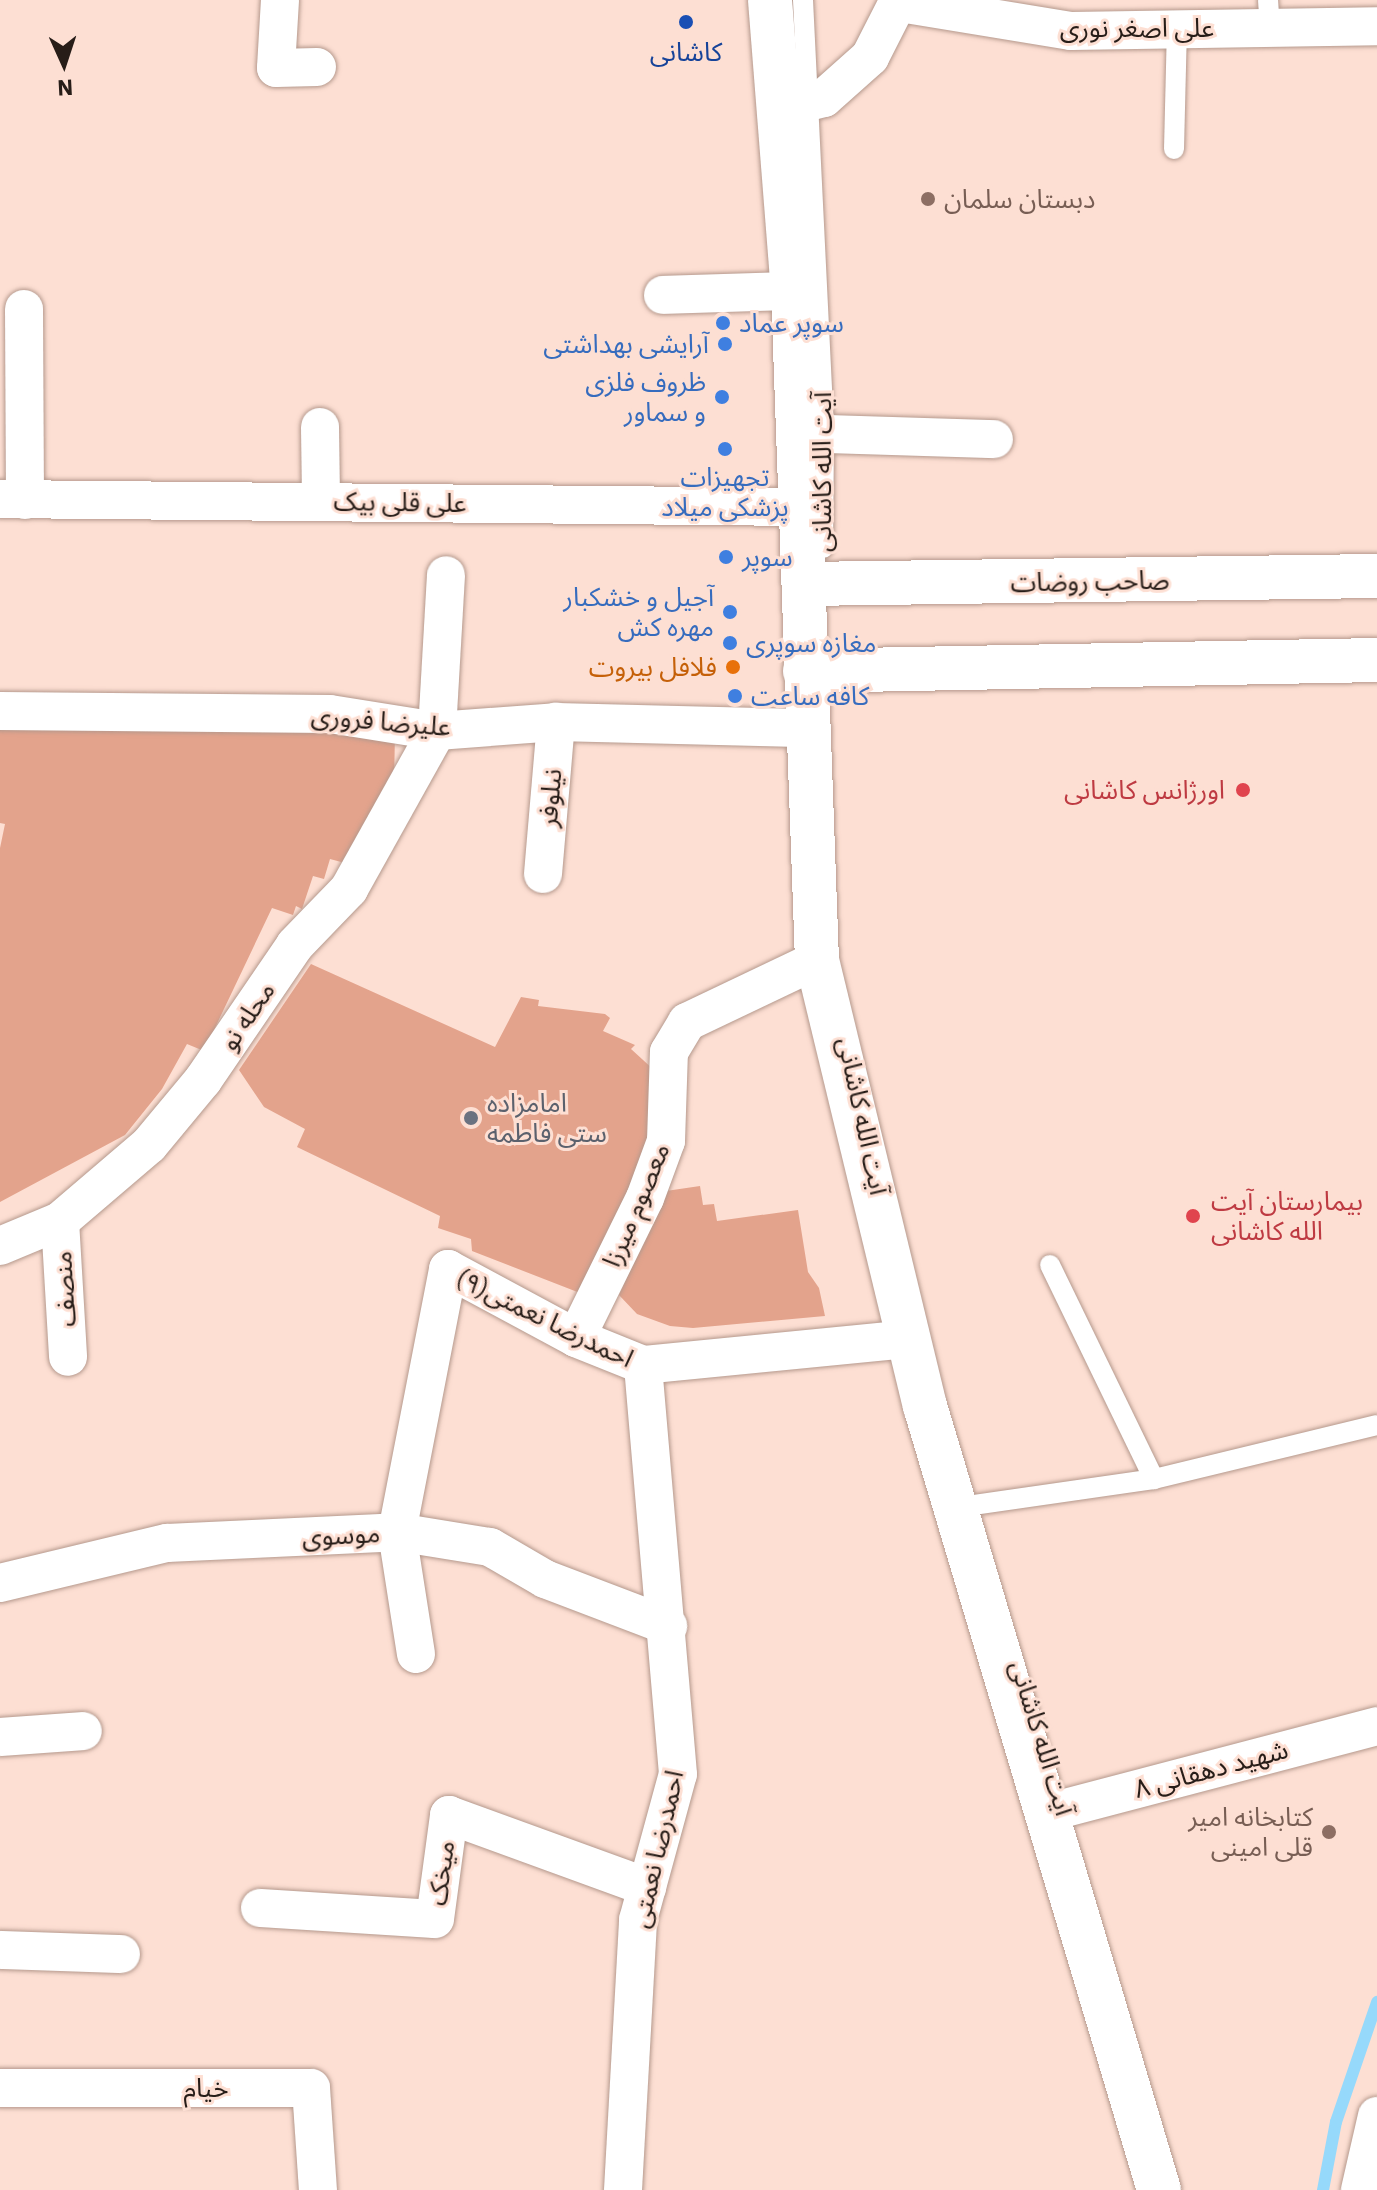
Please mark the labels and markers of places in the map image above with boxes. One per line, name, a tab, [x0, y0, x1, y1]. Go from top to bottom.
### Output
marker: کاشانی	[675, 11, 697, 33]
place label: کاشانی	[650, 36, 722, 68]
place label: دبستان سلمان	[944, 183, 1095, 215]
marker: دبستان سلمان	[919, 190, 937, 208]
place label: سوپر عماد	[739, 307, 844, 339]
marker: سوپر عماد	[714, 314, 732, 332]
place label: آرایشی بهداشتی	[543, 328, 709, 360]
marker: آرایشی بهداشتی	[716, 335, 734, 353]
place label: ظروف فلزی و سماور	[585, 366, 706, 428]
marker: ظروف فلزی و سماور	[713, 388, 731, 406]
marker: تجهیزات پزشکی میلاد	[716, 440, 734, 458]
place label: تجهیزات پزشکی میلاد	[661, 461, 789, 522]
place label: سوپر	[742, 541, 793, 573]
marker: سوپر	[717, 548, 735, 566]
place label: آجیل و خشکبار مهره کش	[563, 581, 714, 642]
marker: آجیل و خشکبار مهره کش	[721, 603, 739, 621]
place label: مغازه سوپری	[746, 627, 876, 659]
marker: مغازه سوپری	[721, 634, 739, 652]
place label: فلافل بیروت	[589, 651, 717, 683]
marker: فلافل بیروت	[724, 658, 742, 676]
place label: کافه ساعت	[751, 680, 869, 712]
marker: کافه ساعت	[726, 687, 744, 705]
place label: اورژانس کاشانی	[1064, 774, 1225, 806]
marker: اورژانس کاشانی	[1232, 779, 1254, 801]
place label: امامزاده ستی فاطمه	[487, 1087, 607, 1148]
marker: امامزاده ستی فاطمه	[462, 1109, 480, 1127]
place label: بیمارستان آیت الله کاشانی	[1211, 1185, 1363, 1246]
marker: بیمارستان آیت الله کاشانی	[1182, 1205, 1204, 1227]
place label: کتابخانه امیر قلی امینی	[1188, 1801, 1313, 1862]
marker: کتابخانه امیر قلی امینی	[1320, 1823, 1338, 1841]

